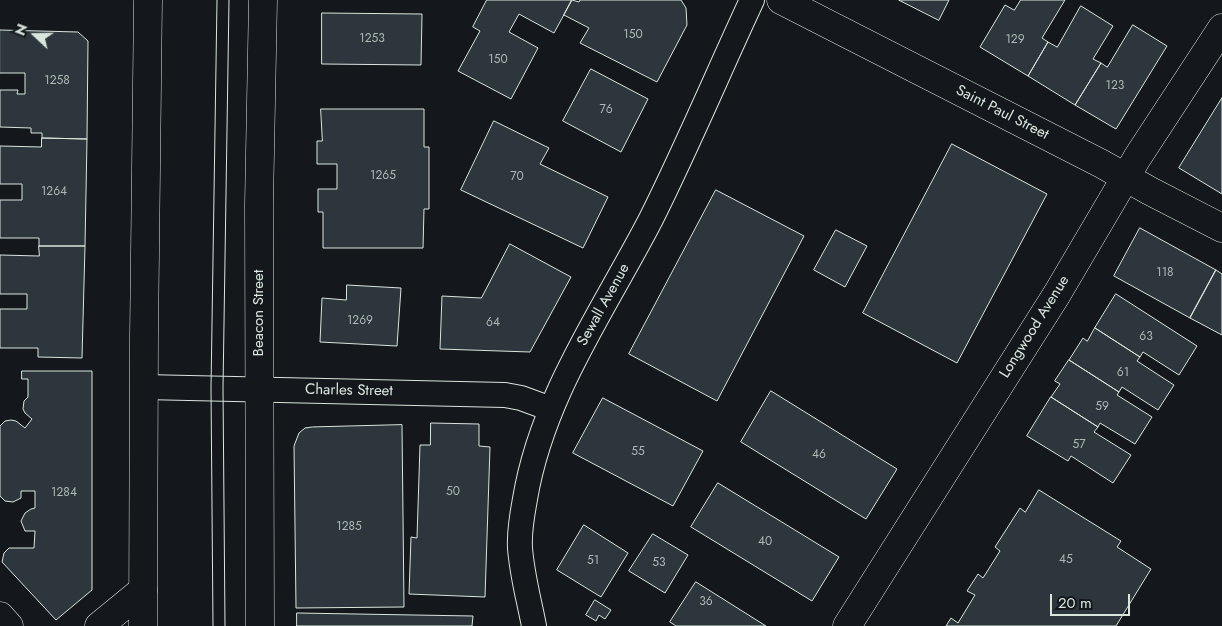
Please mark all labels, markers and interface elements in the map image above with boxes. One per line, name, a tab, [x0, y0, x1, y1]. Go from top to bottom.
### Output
north arrow	[10, 10, 60, 60]
text: N	[10, 21, 32, 38]
house number: 150	[623, 28, 643, 42]
house number: 1253	[359, 32, 385, 46]
house number: 129	[1005, 33, 1025, 47]
house number: 150	[488, 53, 508, 67]
house number: 1258	[44, 74, 70, 88]
house number: 123	[1106, 79, 1124, 93]
street label: Saint Paul Street	[953, 82, 1051, 144]
house number: 76	[599, 103, 613, 117]
house number: 1265	[370, 169, 396, 183]
house number: 70	[510, 170, 524, 184]
house number: 1264	[41, 185, 67, 199]
street label: Sewall Avenue	[574, 261, 634, 349]
house number: 118	[1156, 266, 1174, 280]
street label: Beacon Street	[250, 270, 268, 356]
street label: Longwood Avenue	[996, 272, 1074, 382]
house number: 1269	[347, 314, 373, 328]
house number: 64	[486, 316, 500, 330]
house number: 63	[1139, 330, 1153, 344]
house number: 61	[1117, 366, 1129, 380]
street label: Charles Street	[305, 381, 393, 401]
house number: 59	[1095, 400, 1109, 414]
house number: 57	[1072, 438, 1086, 452]
house number: 55	[631, 445, 645, 459]
house number: 46	[812, 448, 826, 462]
house number: 50	[446, 485, 460, 499]
house number: 1284	[51, 486, 77, 500]
house number: 1285	[336, 520, 362, 534]
house number: 40	[758, 535, 772, 549]
house number: 45	[1059, 553, 1073, 567]
house number: 51	[587, 554, 599, 568]
house number: 53	[652, 556, 666, 570]
scale bar	[1052, 584, 1132, 616]
text: 20 m	[1058, 592, 1092, 614]
house number: 36	[699, 595, 713, 609]

